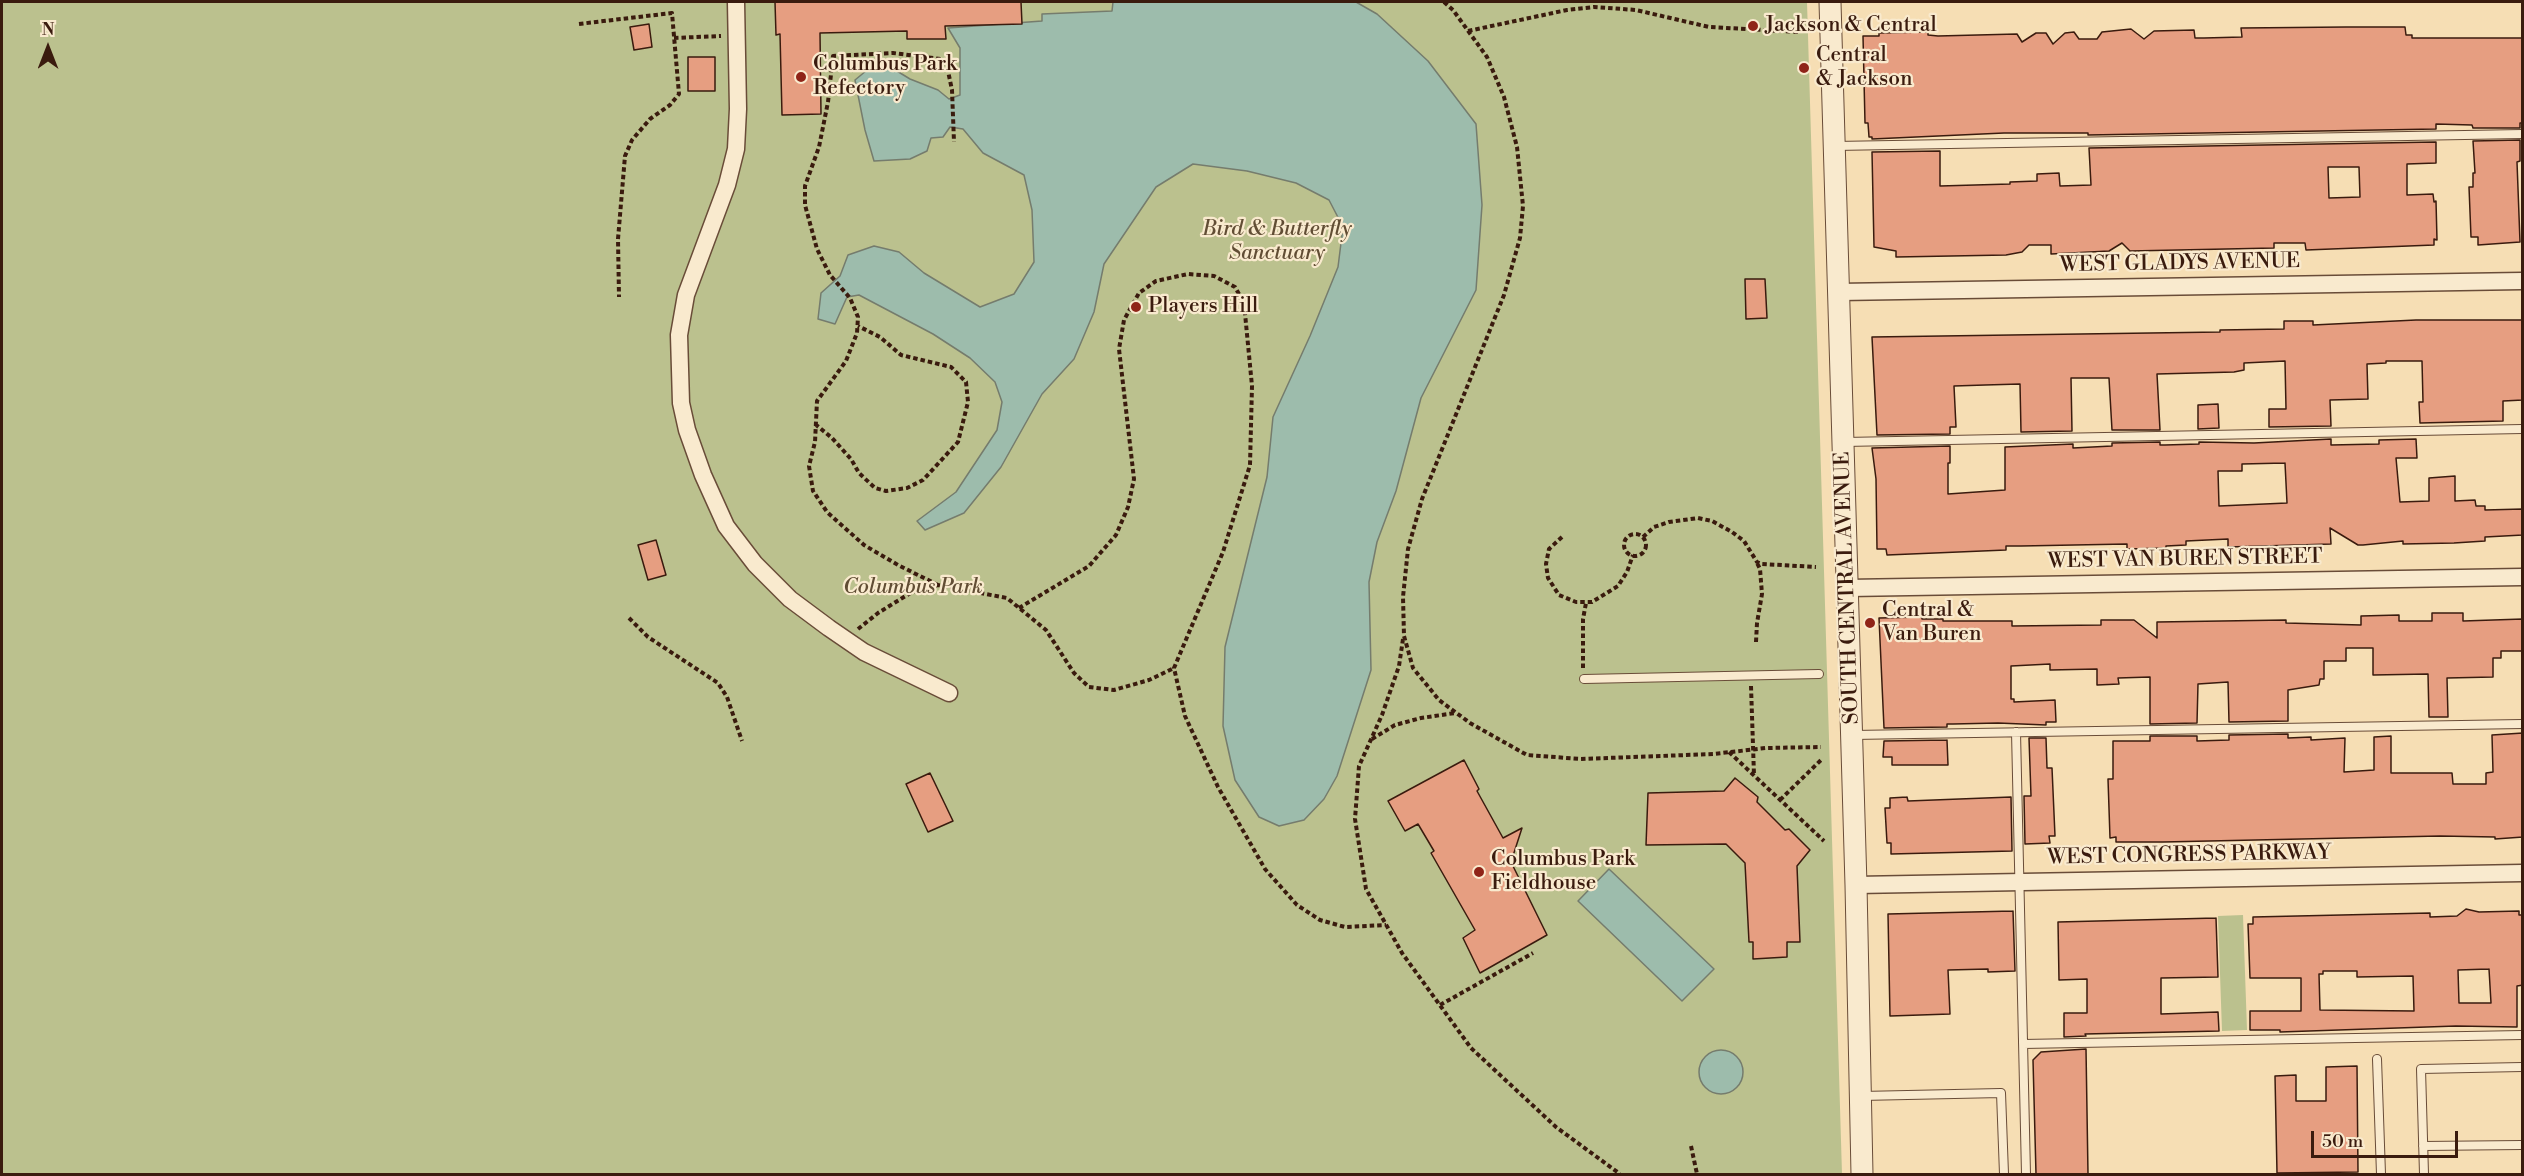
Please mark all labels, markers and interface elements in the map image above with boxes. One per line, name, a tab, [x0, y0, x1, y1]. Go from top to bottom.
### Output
place label: Jackson & Central	[1765, 13, 1937, 39]
north arrow	[18, 18, 78, 78]
marker: Jackson & Central	[1746, 19, 1760, 33]
text: N	[42, 20, 54, 40]
place label: Central & Jackson	[1816, 43, 1913, 93]
place label: Columbus Park Refectory	[813, 52, 957, 102]
marker: Central & Jackson	[1797, 61, 1811, 75]
marker: Columbus Park Refectory	[794, 70, 808, 84]
park label: Bird & Butterfly Sanctuary	[1202, 217, 1352, 267]
street label: WEST GLADYS AVENUE	[2060, 249, 2300, 279]
place label: Players Hill	[1148, 294, 1258, 320]
marker: Players Hill	[1129, 300, 1143, 314]
street label: SOUTH CENTRAL AVENUE	[1831, 451, 1865, 725]
street label: WEST VAN BUREN STREET	[2047, 545, 2323, 575]
park label: Columbus Park	[843, 575, 983, 601]
place label: Central & Van Buren	[1882, 598, 1981, 648]
marker: Central & Van Buren	[1863, 616, 1877, 630]
street label: WEST CONGRESS PARKWAY	[2047, 841, 2331, 871]
place label: Columbus Park Fieldhouse	[1491, 847, 1635, 897]
marker: Columbus Park Fieldhouse	[1472, 865, 1486, 879]
scale bar	[2314, 1119, 2461, 1157]
text: 50 m	[2322, 1130, 2363, 1153]

